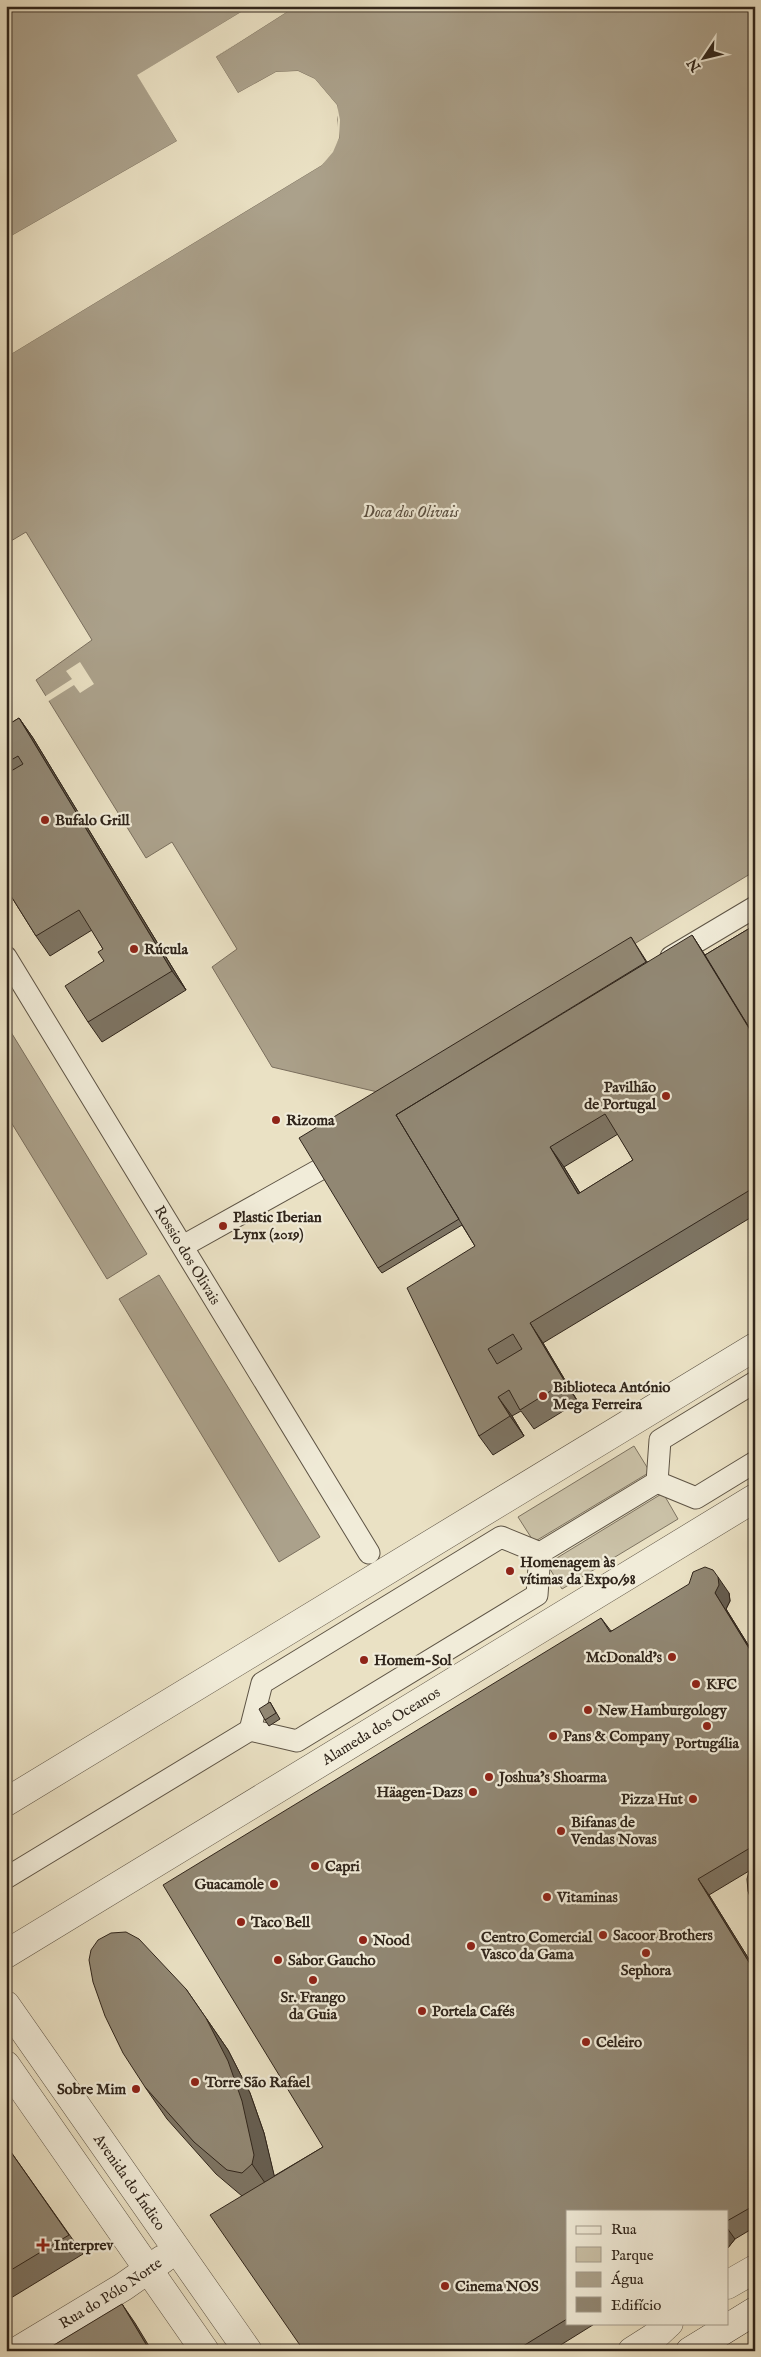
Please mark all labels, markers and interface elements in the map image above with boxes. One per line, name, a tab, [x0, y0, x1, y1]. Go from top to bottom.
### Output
north arrow	[678, 32, 728, 82]
text: N	[683, 55, 706, 76]
water label: Doca dos Olivais	[363, 503, 459, 523]
place label: Bufalo Grill	[55, 811, 131, 830]
marker: Bufalo Grill	[39, 814, 51, 826]
place label: Rúcula	[144, 940, 188, 959]
marker: Rúcula	[128, 943, 140, 955]
place label: Pavilhão de Portugal	[584, 1078, 657, 1114]
marker: Pavilhão de Portugal	[660, 1090, 672, 1102]
place label: Rizoma	[286, 1111, 335, 1130]
marker: Rizoma	[270, 1114, 282, 1126]
street label: Rossio dos Olivais	[150, 1202, 225, 1308]
place label: Plastic Iberian Lynx (2019)	[233, 1208, 322, 1244]
marker: Plastic Iberian Lynx (2019)	[217, 1220, 229, 1232]
place label: Biblioteca António Mega Ferreira	[553, 1378, 670, 1414]
marker: Biblioteca António Mega Ferreira	[537, 1390, 549, 1402]
place label: Homenagem às vítimas da Expo/98	[519, 1553, 636, 1589]
marker: Homenagem às vítimas da Expo/98	[504, 1565, 516, 1577]
place label: McDonald's	[586, 1648, 663, 1667]
place label: Homem-Sol	[374, 1651, 452, 1670]
marker: McDonald's	[666, 1651, 678, 1663]
marker: Homem-Sol	[358, 1654, 370, 1666]
place label: KFC	[706, 1675, 737, 1694]
marker: KFC	[690, 1678, 702, 1690]
street label: Alameda dos Oceanos	[317, 1682, 444, 1770]
place label: New Hamburgology	[597, 1701, 728, 1720]
marker: New Hamburgology	[582, 1704, 594, 1716]
marker: Portugália	[701, 1720, 713, 1732]
place label: Pans & Company	[563, 1727, 670, 1746]
marker: Pans & Company	[547, 1730, 559, 1742]
place label: Portugália	[675, 1734, 740, 1753]
place label: Joshua’s Shoarma	[497, 1768, 607, 1787]
marker: Joshua’s Shoarma	[483, 1771, 495, 1783]
place label: Häagen-Dazs	[376, 1783, 464, 1802]
marker: Häagen-Dazs	[467, 1786, 479, 1798]
place label: Pizza Hut	[621, 1790, 684, 1809]
marker: Pizza Hut	[687, 1793, 699, 1805]
place label: Bifanas de Vendas Novas	[570, 1813, 658, 1849]
marker: Bifanas de Vendas Novas	[555, 1825, 567, 1837]
place label: Capri	[325, 1857, 360, 1876]
marker: Capri	[309, 1860, 321, 1872]
place label: Guacamole	[194, 1875, 264, 1894]
marker: Guacamole	[268, 1878, 280, 1890]
place label: Vitaminas	[556, 1888, 618, 1907]
marker: Vitaminas	[541, 1891, 553, 1903]
place label: Taco Bell	[250, 1913, 311, 1932]
marker: Taco Bell	[235, 1916, 247, 1928]
place label: Sacoor Brothers	[613, 1926, 714, 1945]
place label: Centro Comercial Vasco da Gama	[480, 1928, 593, 1964]
marker: Sacoor Brothers	[597, 1929, 609, 1941]
place label: Nood	[372, 1931, 411, 1950]
marker: Nood	[357, 1934, 369, 1946]
marker: Centro Comercial Vasco da Gama	[465, 1940, 477, 1952]
marker: Sephora	[640, 1947, 652, 1959]
place label: Sabor Gaucho	[288, 1951, 376, 1970]
marker: Sabor Gaucho	[272, 1954, 284, 1966]
place label: Sephora	[621, 1961, 672, 1980]
marker: Sr. Frango da Guia	[307, 1974, 319, 1986]
place label: Sr. Frango da Guia	[280, 1988, 346, 2024]
place label: Portela Cafés	[432, 2002, 515, 2021]
marker: Portela Cafés	[416, 2005, 428, 2017]
place label: Celeiro	[596, 2033, 642, 2052]
marker: Celeiro	[580, 2036, 592, 2048]
place label: Torre São Rafael	[204, 2073, 311, 2092]
marker: Torre São Rafael	[189, 2076, 201, 2088]
place label: Sobre Mim	[57, 2080, 126, 2099]
marker: Sobre Mim	[130, 2083, 142, 2095]
street label: Avenida do Índico	[89, 2129, 170, 2234]
legend	[566, 2210, 728, 2324]
text: Rua	[611, 2220, 637, 2239]
place label: Interprev	[54, 2236, 114, 2255]
marker: Interprev	[36, 2238, 50, 2252]
text: Parque	[611, 2246, 654, 2265]
street label: Rua do Pólo Norte	[56, 2253, 166, 2333]
text: Água	[610, 2270, 644, 2289]
place label: Cinema NOS	[455, 2277, 539, 2296]
marker: Cinema NOS	[439, 2280, 451, 2292]
text: Edifício	[611, 2296, 661, 2315]

